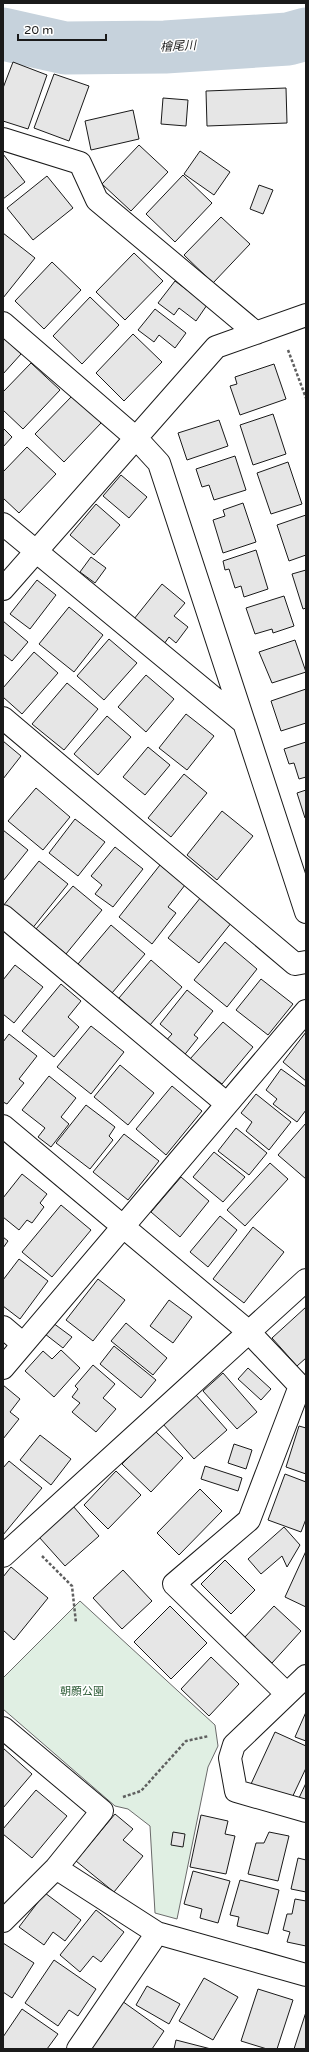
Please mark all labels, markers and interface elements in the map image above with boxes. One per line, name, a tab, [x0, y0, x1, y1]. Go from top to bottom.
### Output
scale bar	[18, 16, 106, 42]
text: 20 m	[24, 23, 53, 37]
water label: 檜尾川	[160, 38, 198, 54]
park label: 朝顔公園	[60, 1685, 104, 1698]

